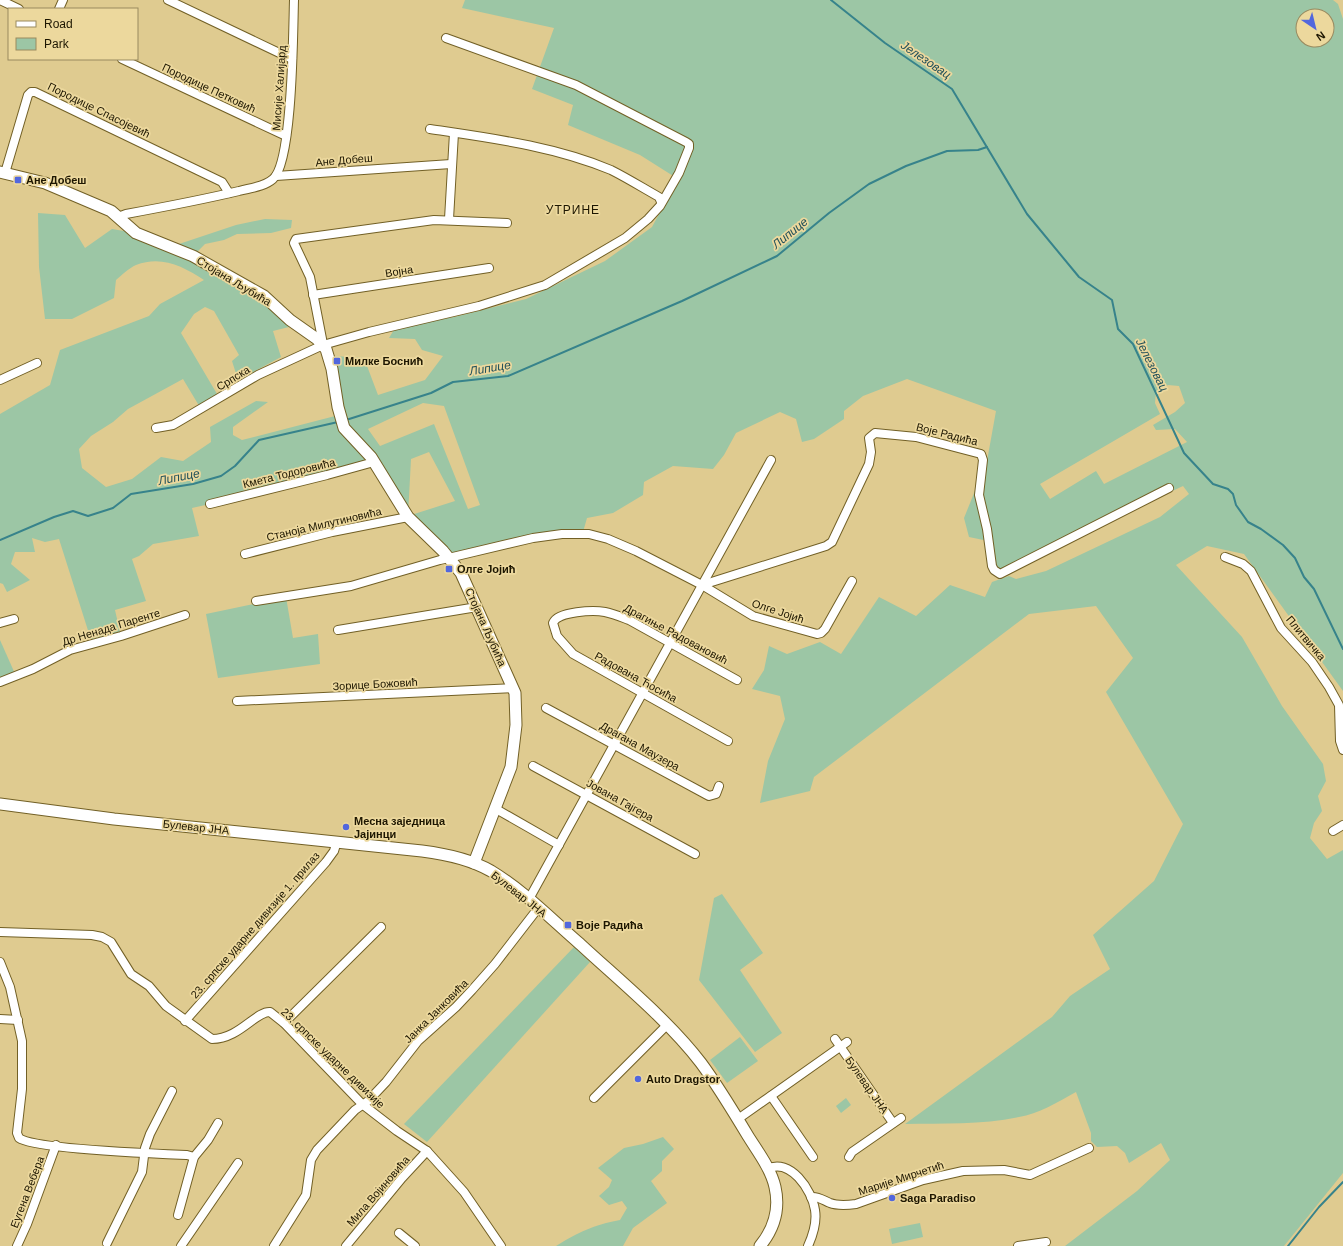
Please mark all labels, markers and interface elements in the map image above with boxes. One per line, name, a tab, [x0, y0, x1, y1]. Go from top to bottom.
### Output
legend	[8, 8, 138, 60]
north arrow	[1295, 8, 1335, 48]
text: Road	[44, 17, 73, 31]
text: N	[1314, 29, 1327, 43]
text: Park	[44, 37, 70, 51]
water label: Јелезовац	[898, 38, 954, 82]
street label: Мисије Халијард	[270, 44, 288, 131]
street label: Породице Петковић	[160, 61, 258, 115]
street label: Породице Спасојевић	[46, 80, 152, 140]
street label: Ане Добеш	[315, 152, 373, 168]
place label: Ане Добеш	[26, 174, 87, 186]
marker: Ане Добеш	[13, 175, 23, 185]
district label: УТРИНЕ	[546, 203, 600, 217]
water label: Липице	[769, 214, 811, 252]
street label: Стојана Љубића	[195, 254, 274, 308]
street label: Војна	[384, 263, 415, 279]
water label: Јелезовац	[1132, 335, 1171, 394]
place label: Милке Боснић	[345, 355, 424, 367]
marker: Милке Боснић	[332, 356, 342, 366]
water label: Липице	[467, 358, 512, 378]
street label: Српска	[214, 363, 252, 393]
street label: Воје Радића	[915, 421, 980, 448]
street label: Кмета Тодоровића	[242, 456, 337, 490]
water label: Липице	[156, 466, 201, 488]
street label: Станоја Милутиновића	[265, 505, 384, 543]
place label: Олге Јојић	[457, 563, 516, 575]
marker: Олге Јојић	[444, 564, 454, 574]
street label: Стојана Љубића	[463, 586, 509, 669]
street label: Олге Јојић	[750, 597, 806, 625]
street label: Драгиње Радовановић	[622, 602, 730, 666]
street label: Др Ненада Паренте	[61, 606, 161, 648]
street label: Плитвичка	[1284, 613, 1329, 663]
street label: Радована Ћосића	[593, 649, 680, 705]
street label: Зорице Божовић	[332, 676, 418, 692]
street label: Драгана Маузера	[598, 719, 683, 773]
street label: Јована Гајгера	[584, 777, 656, 824]
place label: Месна заједница Јајинци	[354, 815, 446, 840]
street label: Булевар ЈНА	[162, 818, 230, 837]
marker: Месна заједница Јајинци	[341, 822, 351, 832]
street label: 23. српске ударне дивизије 1. прилаз	[188, 849, 322, 1001]
street label: Булевар ЈНА	[489, 869, 549, 920]
place label: Воје Радића	[576, 919, 644, 931]
marker: Воје Радића	[563, 920, 573, 930]
street label: Јанка Јанковића	[402, 976, 471, 1045]
street label: 23. српске ударне дивизије	[279, 1005, 387, 1111]
street label: Булевар ЈНА	[843, 1054, 891, 1116]
place label: Auto Dragstor	[646, 1073, 721, 1085]
marker: Auto Dragstor	[633, 1074, 643, 1084]
street label: Мила Војиновића	[344, 1153, 412, 1229]
street label: Еугена Вебера	[8, 1154, 47, 1230]
street label: Марије Мирчетић	[857, 1159, 945, 1197]
place label: Saga Paradiso	[900, 1192, 976, 1204]
marker: Saga Paradiso	[887, 1193, 897, 1203]

